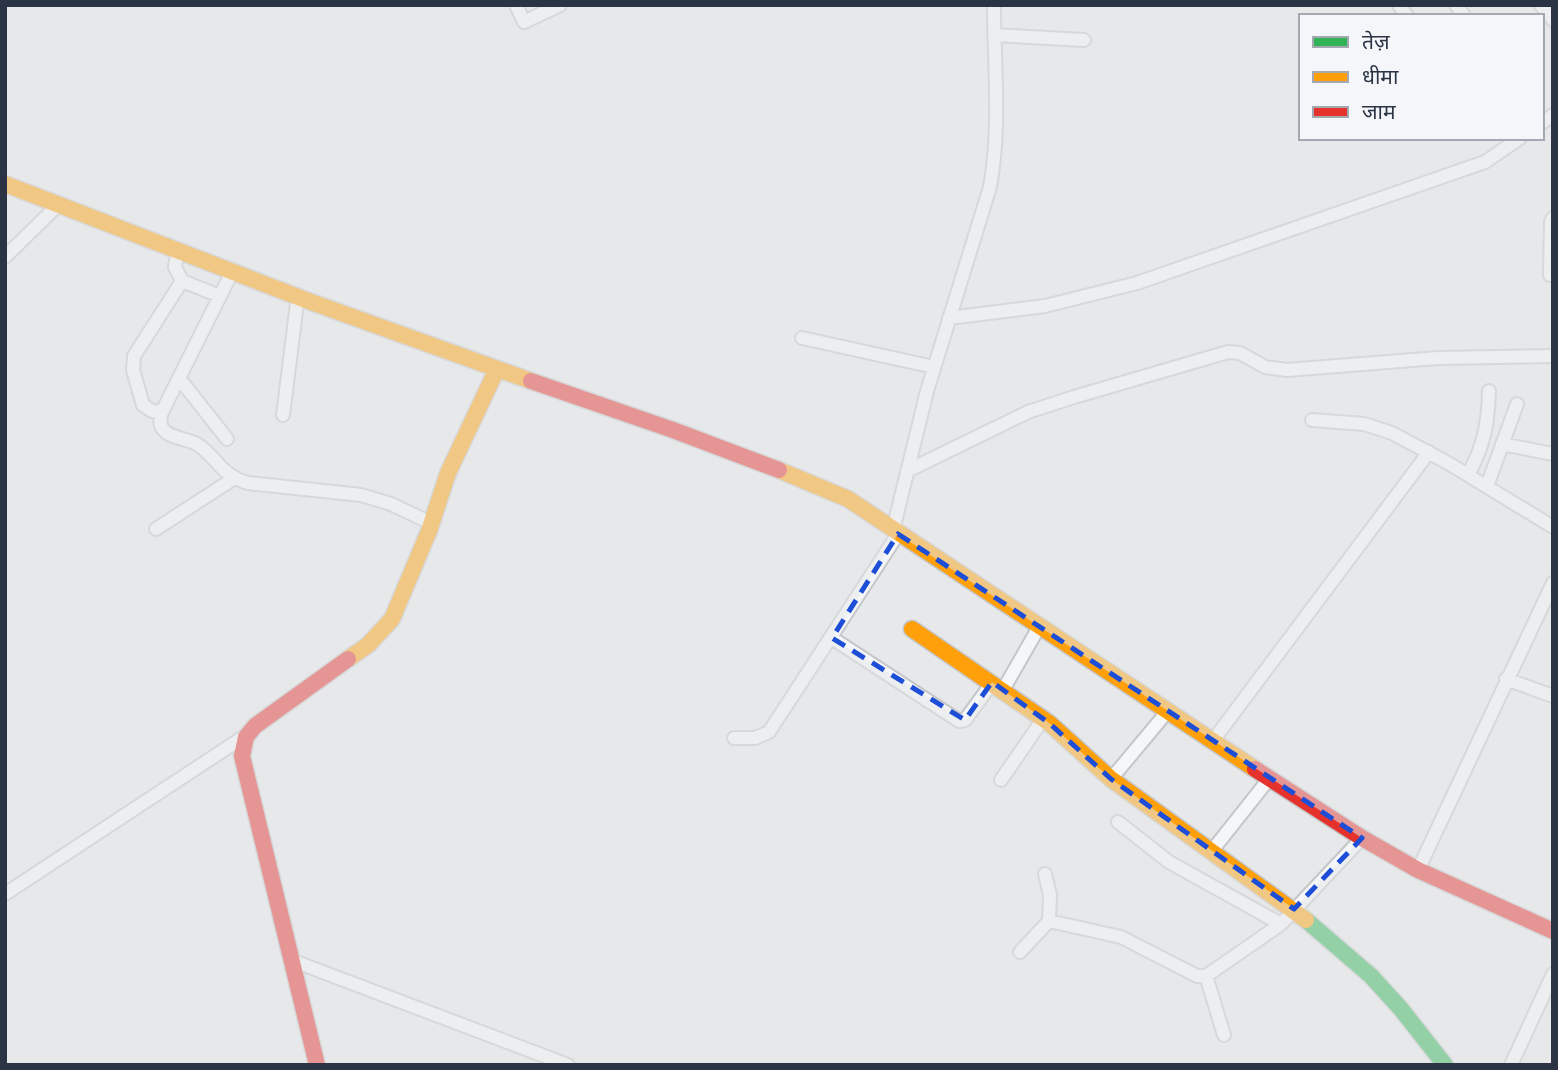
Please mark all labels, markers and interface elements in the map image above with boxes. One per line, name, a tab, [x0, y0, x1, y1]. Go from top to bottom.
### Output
legend	[1299, 14, 1544, 140]
text: तेज़	[1362, 28, 1390, 53]
text: धीमा	[1362, 63, 1399, 88]
text: जाम	[1362, 98, 1396, 123]

